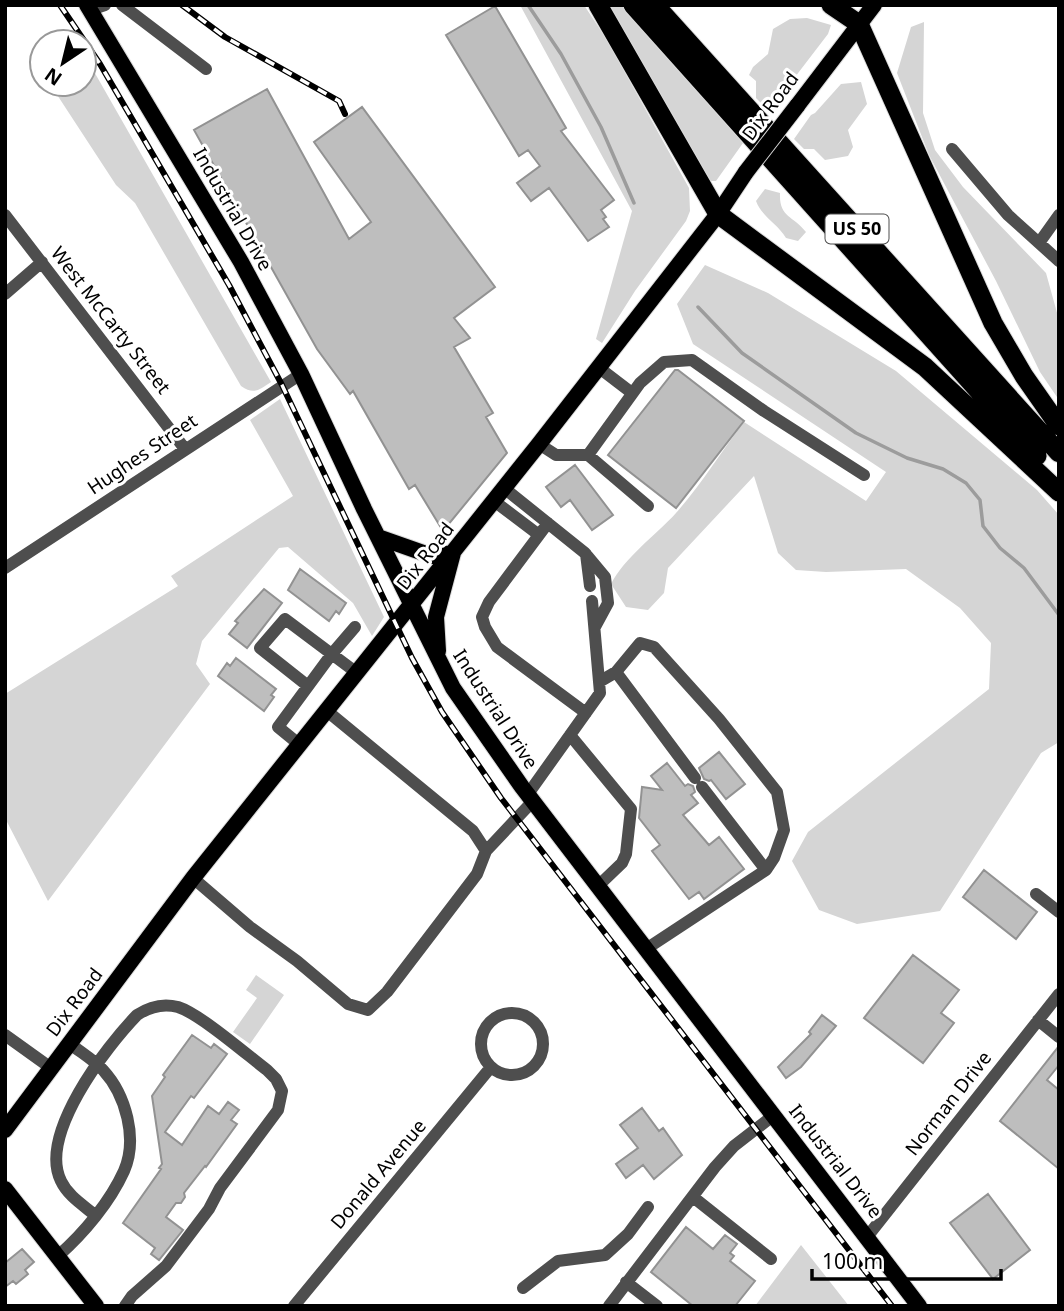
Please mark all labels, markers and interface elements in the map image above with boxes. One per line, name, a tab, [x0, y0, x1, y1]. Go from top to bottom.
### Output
north arrow	[28, 28, 98, 98]
text: N	[39, 62, 67, 92]
street label: Dix Road	[736, 66, 804, 146]
street label: Industrial Drive	[187, 143, 279, 275]
road number: US 50	[826, 214, 888, 244]
street label: West McCarty Street	[45, 241, 177, 399]
street label: Hughes Street	[82, 408, 202, 500]
street label: Dix Road	[390, 517, 460, 595]
street label: Industrial Drive	[448, 644, 544, 774]
street label: Dix Road	[40, 962, 108, 1042]
street label: Norman Drive	[899, 1045, 997, 1161]
street label: Industrial Drive	[783, 1099, 889, 1223]
street label: Donald Avenue	[324, 1114, 432, 1234]
scale bar	[812, 1238, 1001, 1282]
text: 100 m	[822, 1247, 883, 1275]

